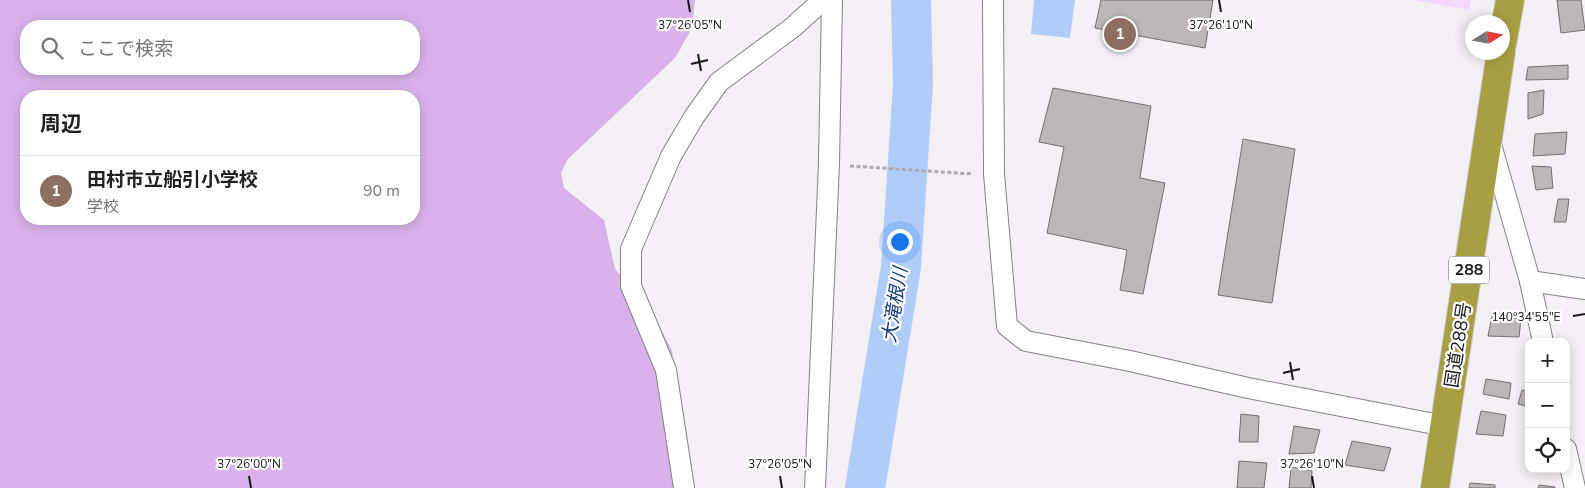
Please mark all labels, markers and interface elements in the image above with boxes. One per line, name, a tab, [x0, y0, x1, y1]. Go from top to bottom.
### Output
pin: 1	[1104, 15, 1136, 53]
north arrow	[1465, 15, 1510, 60]
text: 37°26'05"N	[658, 17, 722, 33]
text: 37°26'10"N	[1189, 17, 1253, 33]
search box	[20, 20, 420, 75]
icon: search	[38, 34, 66, 62]
text: ここで検索	[78, 36, 173, 62]
text: 周辺	[40, 110, 82, 138]
text: 田村市立船引小学校	[87, 167, 258, 193]
text: 1	[51, 180, 61, 202]
text: 90 m	[363, 180, 400, 202]
text: 学校	[87, 196, 119, 218]
your location	[887, 229, 913, 255]
road number: 288	[1449, 256, 1489, 284]
water label: 大滝根川	[876, 263, 914, 345]
street label: 国道288号	[1439, 300, 1477, 390]
text: 140°34'55"E	[1491, 309, 1561, 325]
map controls	[1525, 338, 1570, 473]
button: +	[1525, 338, 1570, 383]
button: −	[1525, 383, 1570, 428]
button: locate	[1525, 428, 1570, 473]
text: 37°26'00"N	[217, 456, 281, 472]
text: 37°26'05"N	[748, 456, 812, 472]
text: 37°26'10"N	[1280, 456, 1344, 472]

